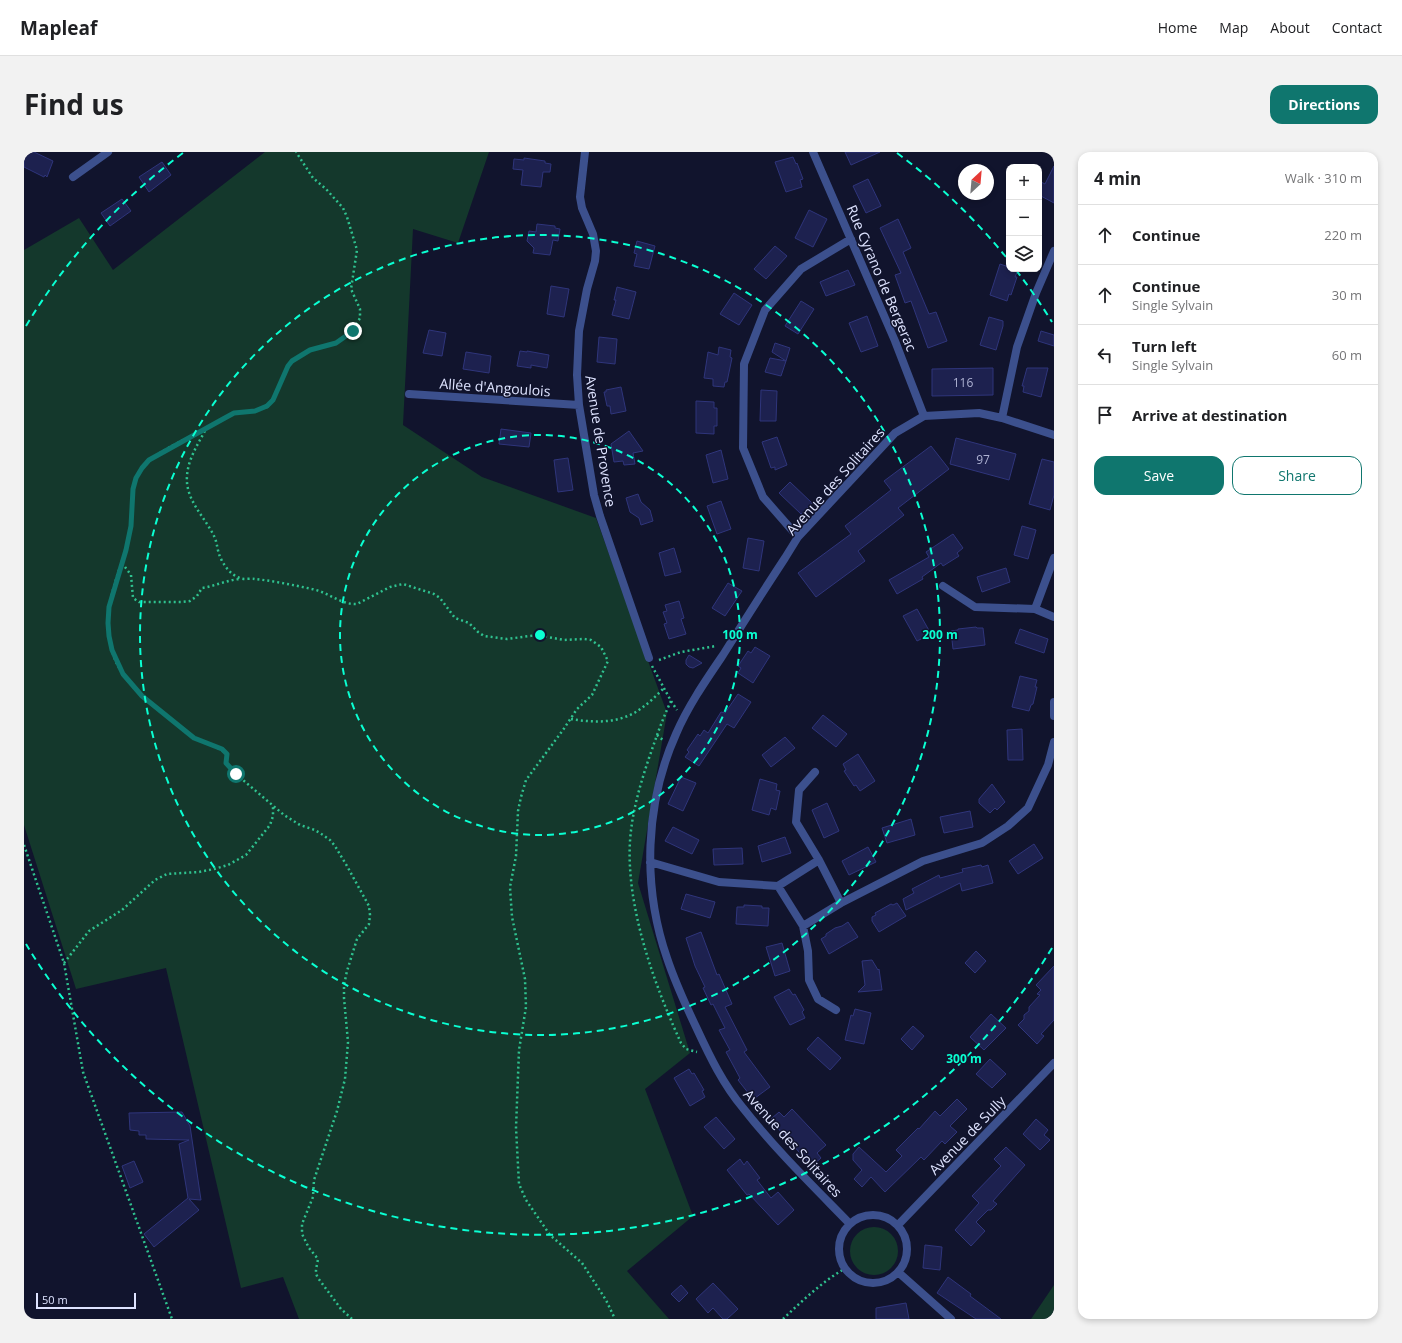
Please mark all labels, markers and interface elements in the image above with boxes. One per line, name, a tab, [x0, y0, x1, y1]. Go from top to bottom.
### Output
text: Mapleaf	[20, 15, 97, 41]
text: Home	[1158, 18, 1197, 37]
text: Map	[1219, 18, 1248, 37]
text: About	[1270, 18, 1310, 37]
text: Contact	[1332, 18, 1382, 37]
text: Find us	[24, 85, 124, 123]
button: Directions	[1270, 85, 1378, 124]
north arrow	[958, 164, 994, 200]
map controls	[1006, 164, 1042, 272]
button: +	[1006, 164, 1042, 200]
text: 4 min	[1094, 167, 1141, 190]
text: Walk · 310 m	[1285, 169, 1362, 187]
button: −	[1006, 200, 1042, 236]
street label: Rue Cyrano de Bergerac	[843, 202, 922, 354]
icon: ahead	[1094, 224, 1116, 246]
text: Continue	[1132, 225, 1200, 245]
text: 220 m	[1324, 226, 1362, 244]
button: layers	[1006, 236, 1042, 272]
text: Continue	[1132, 276, 1200, 296]
icon: ahead	[1094, 284, 1116, 306]
text: 30 m	[1332, 286, 1362, 304]
text: Single Sylvain	[1132, 296, 1213, 314]
route end	[344, 322, 362, 340]
text: Turn left	[1132, 336, 1197, 356]
icon: left	[1094, 344, 1116, 366]
text: 60 m	[1332, 346, 1362, 364]
text: Single Sylvain	[1132, 356, 1213, 374]
street label: Allée d'Angoulois	[439, 374, 551, 400]
street label: Avenue de Provence	[581, 374, 621, 508]
house number: 116	[953, 374, 973, 391]
icon: arrive	[1094, 404, 1116, 426]
text: Arrive at destination	[1132, 405, 1287, 425]
street label: Avenue des Solitaires	[781, 423, 889, 539]
house number: 97	[976, 451, 990, 468]
button: Save	[1094, 456, 1224, 495]
button: Share	[1232, 456, 1362, 495]
text: 100 m	[722, 626, 758, 643]
text: 200 m	[922, 626, 958, 643]
centre of rings	[533, 628, 547, 642]
route start	[227, 765, 245, 783]
text: 300 m	[946, 1050, 982, 1067]
street label: Avenue des Solitaires	[739, 1085, 847, 1201]
street label: Avenue de Sully	[924, 1091, 1010, 1179]
scale bar	[36, 1291, 136, 1310]
text: 50 m	[42, 1292, 68, 1307]

